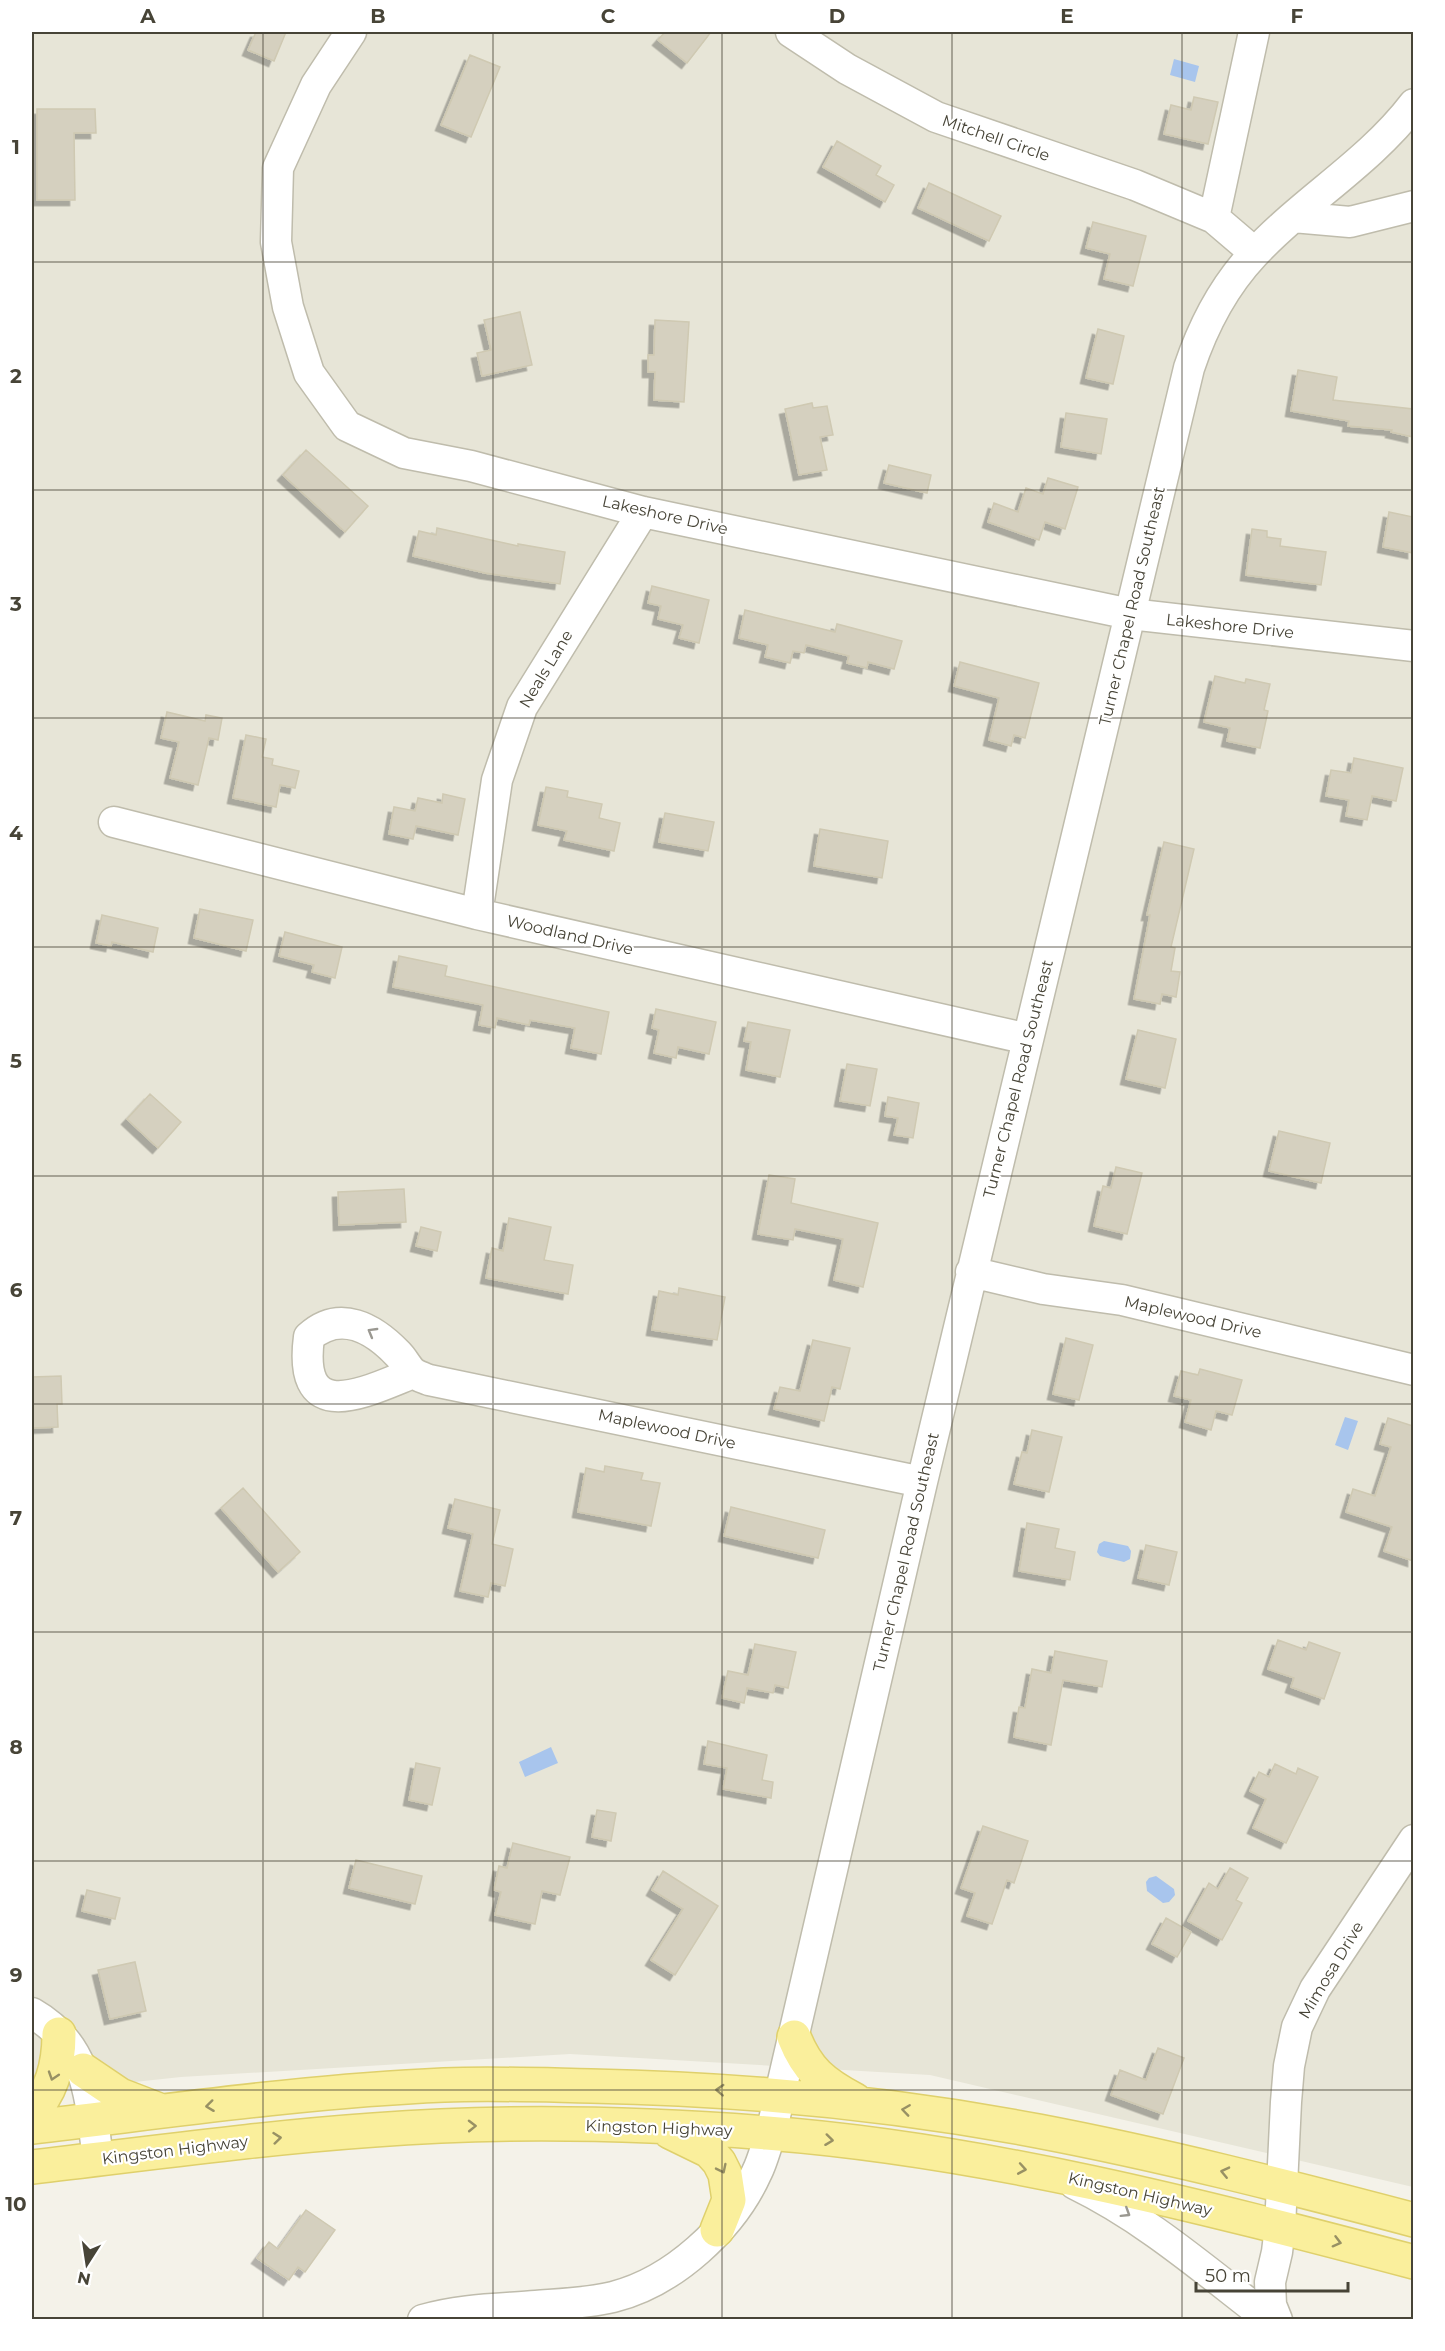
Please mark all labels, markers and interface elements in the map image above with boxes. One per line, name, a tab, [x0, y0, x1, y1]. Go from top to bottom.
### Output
text: A	[139, 4, 156, 28]
text: B	[370, 4, 386, 28]
text: C	[601, 4, 616, 28]
text: D	[829, 4, 845, 28]
text: E	[1060, 4, 1074, 28]
text: F	[1291, 4, 1304, 28]
street label: Mitchell Circle	[940, 111, 1052, 165]
text: 1	[12, 135, 20, 159]
text: 2	[10, 364, 22, 388]
street label: Turner Chapel Road Southeast	[1095, 484, 1169, 727]
street label: Lakeshore Drive	[600, 491, 730, 539]
text: 3	[9, 592, 22, 616]
street label: Lakeshore Drive	[1165, 610, 1295, 642]
street label: Neals Lane	[515, 627, 577, 711]
text: 4	[9, 821, 23, 845]
street label: Woodland Drive	[505, 911, 635, 959]
street label: Turner Chapel Road Southeast	[979, 957, 1057, 1200]
text: 5	[10, 1049, 22, 1073]
text: 6	[10, 1278, 23, 1302]
street label: Maplewood Drive	[1123, 1292, 1263, 1342]
one-way arrow	[368, 1328, 378, 1340]
street label: Maplewood Drive	[596, 1405, 738, 1453]
street label: Turner Chapel Road Southeast	[869, 1430, 943, 1673]
text: 7	[10, 1506, 22, 1530]
text: 8	[9, 1735, 23, 1759]
street label: Mimosa Drive	[1295, 1918, 1367, 2022]
text: 9	[10, 1963, 22, 1987]
one-way arrow	[48, 2070, 61, 2081]
one-way arrow	[716, 2084, 725, 2097]
one-way arrow	[205, 2099, 214, 2112]
one-way arrow	[901, 2104, 910, 2116]
street label: Kingston Highway	[585, 2116, 733, 2140]
one-way arrow	[467, 2120, 476, 2132]
street label: Kingston Highway	[101, 2132, 249, 2168]
one-way arrow	[273, 2132, 282, 2145]
one-way arrow	[824, 2133, 833, 2145]
one-way arrow	[1016, 2162, 1026, 2175]
one-way arrow	[714, 2163, 726, 2174]
one-way arrow	[1221, 2166, 1231, 2179]
street label: Kingston Highway	[1066, 2168, 1214, 2220]
text: 10	[5, 2192, 27, 2216]
one-way arrow	[1120, 2206, 1130, 2218]
north arrow	[57, 2234, 117, 2294]
one-way arrow	[1332, 2234, 1342, 2247]
scale bar	[1196, 2255, 1348, 2293]
text: 50 m	[1205, 2265, 1251, 2287]
text: N	[76, 2268, 92, 2289]

